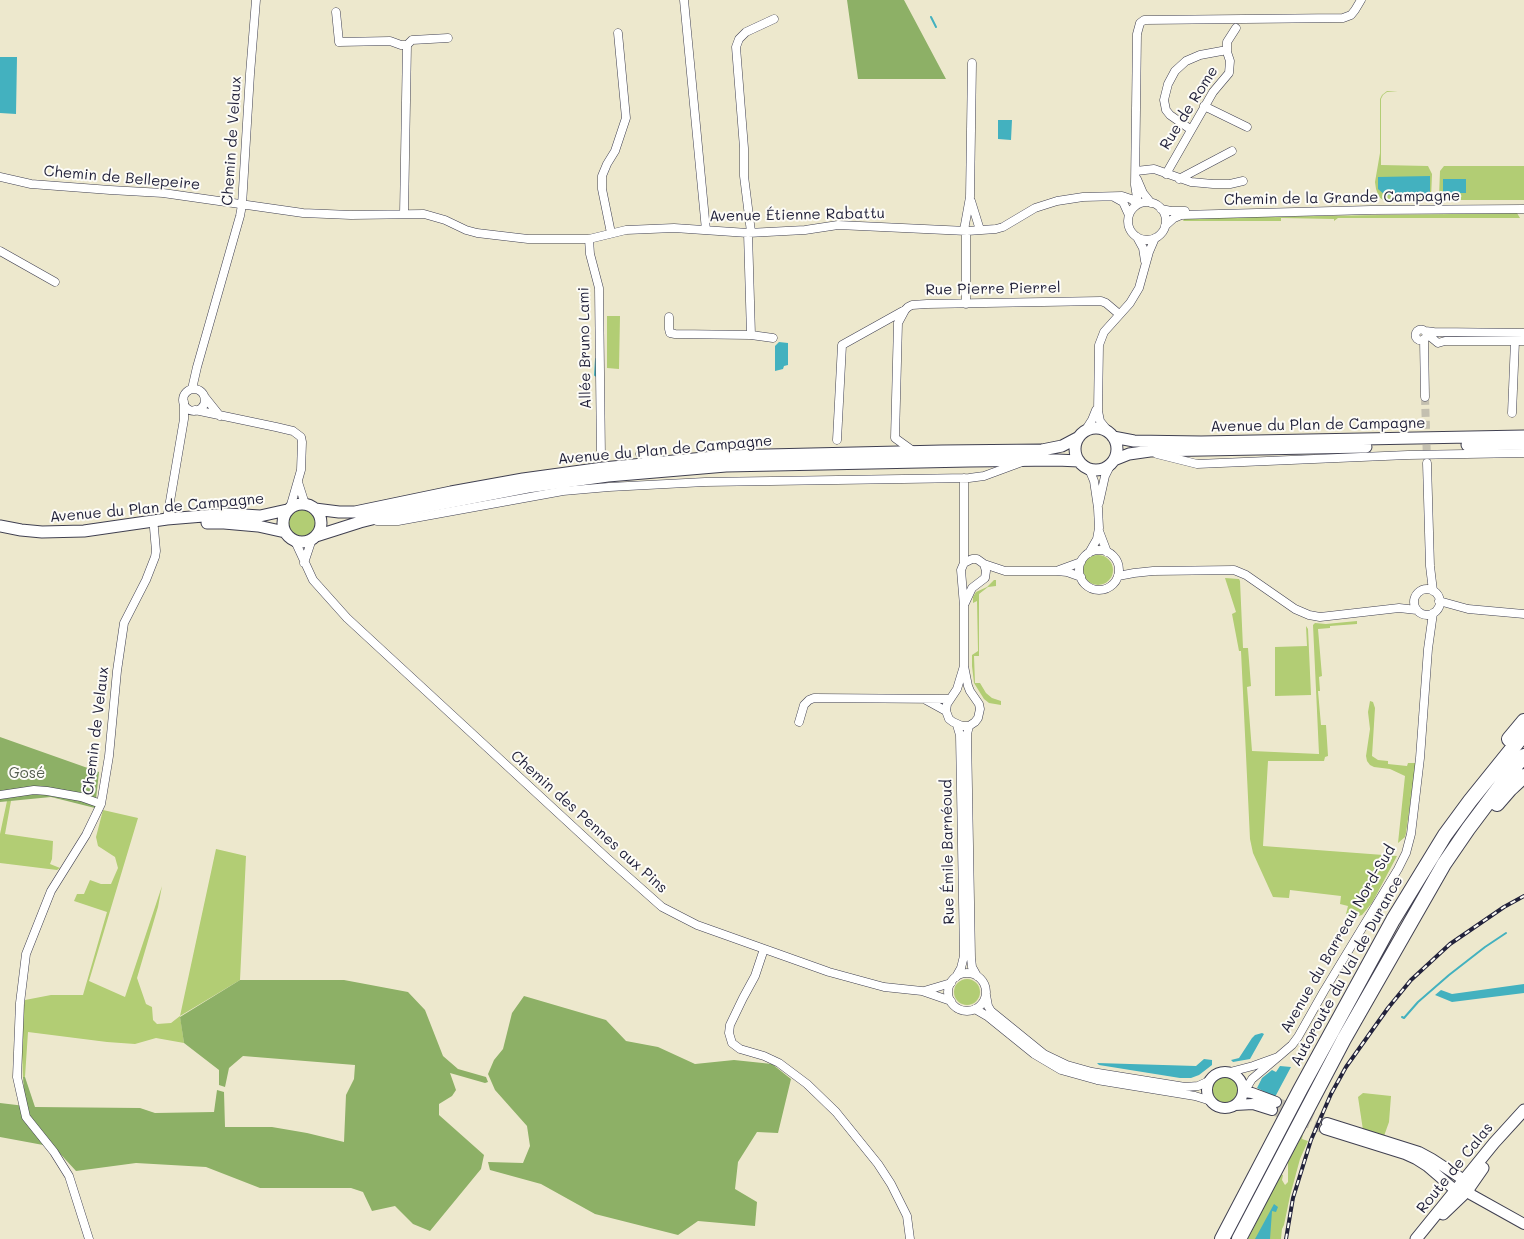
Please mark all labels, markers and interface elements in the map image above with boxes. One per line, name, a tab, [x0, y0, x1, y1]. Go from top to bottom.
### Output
street label: Rue de Rome	[1156, 63, 1222, 153]
street label: Chemin de Velaux	[219, 76, 245, 206]
street label: Chemin de Bellepeire	[43, 162, 201, 194]
street label: Chemin de la Grande Campagne	[1224, 187, 1460, 209]
street label: Avenue Étienne Rabattu	[709, 204, 885, 226]
street label: Rue Pierre Pierrel	[925, 279, 1061, 299]
street label: Allée Bruno Lami	[575, 287, 595, 409]
street label: Avenue du Plan de Campagne	[1210, 414, 1426, 436]
street label: Avenue du Plan de Campagne	[557, 432, 773, 468]
street label: Avenue du Plan de Campagne	[49, 490, 265, 526]
street label: Chemin de Velaux	[79, 666, 113, 796]
street label: Chemin des Pennes aux Pins	[507, 747, 671, 897]
park label: Gosé	[9, 764, 45, 782]
street label: Rue Émile Barnéoud	[938, 779, 958, 925]
street label: Avenue du Barreau Nord-Sud	[1277, 842, 1399, 1036]
street label: Autoroute du Val de Durance	[1287, 873, 1407, 1069]
street label: Route de Calas	[1413, 1119, 1497, 1217]

